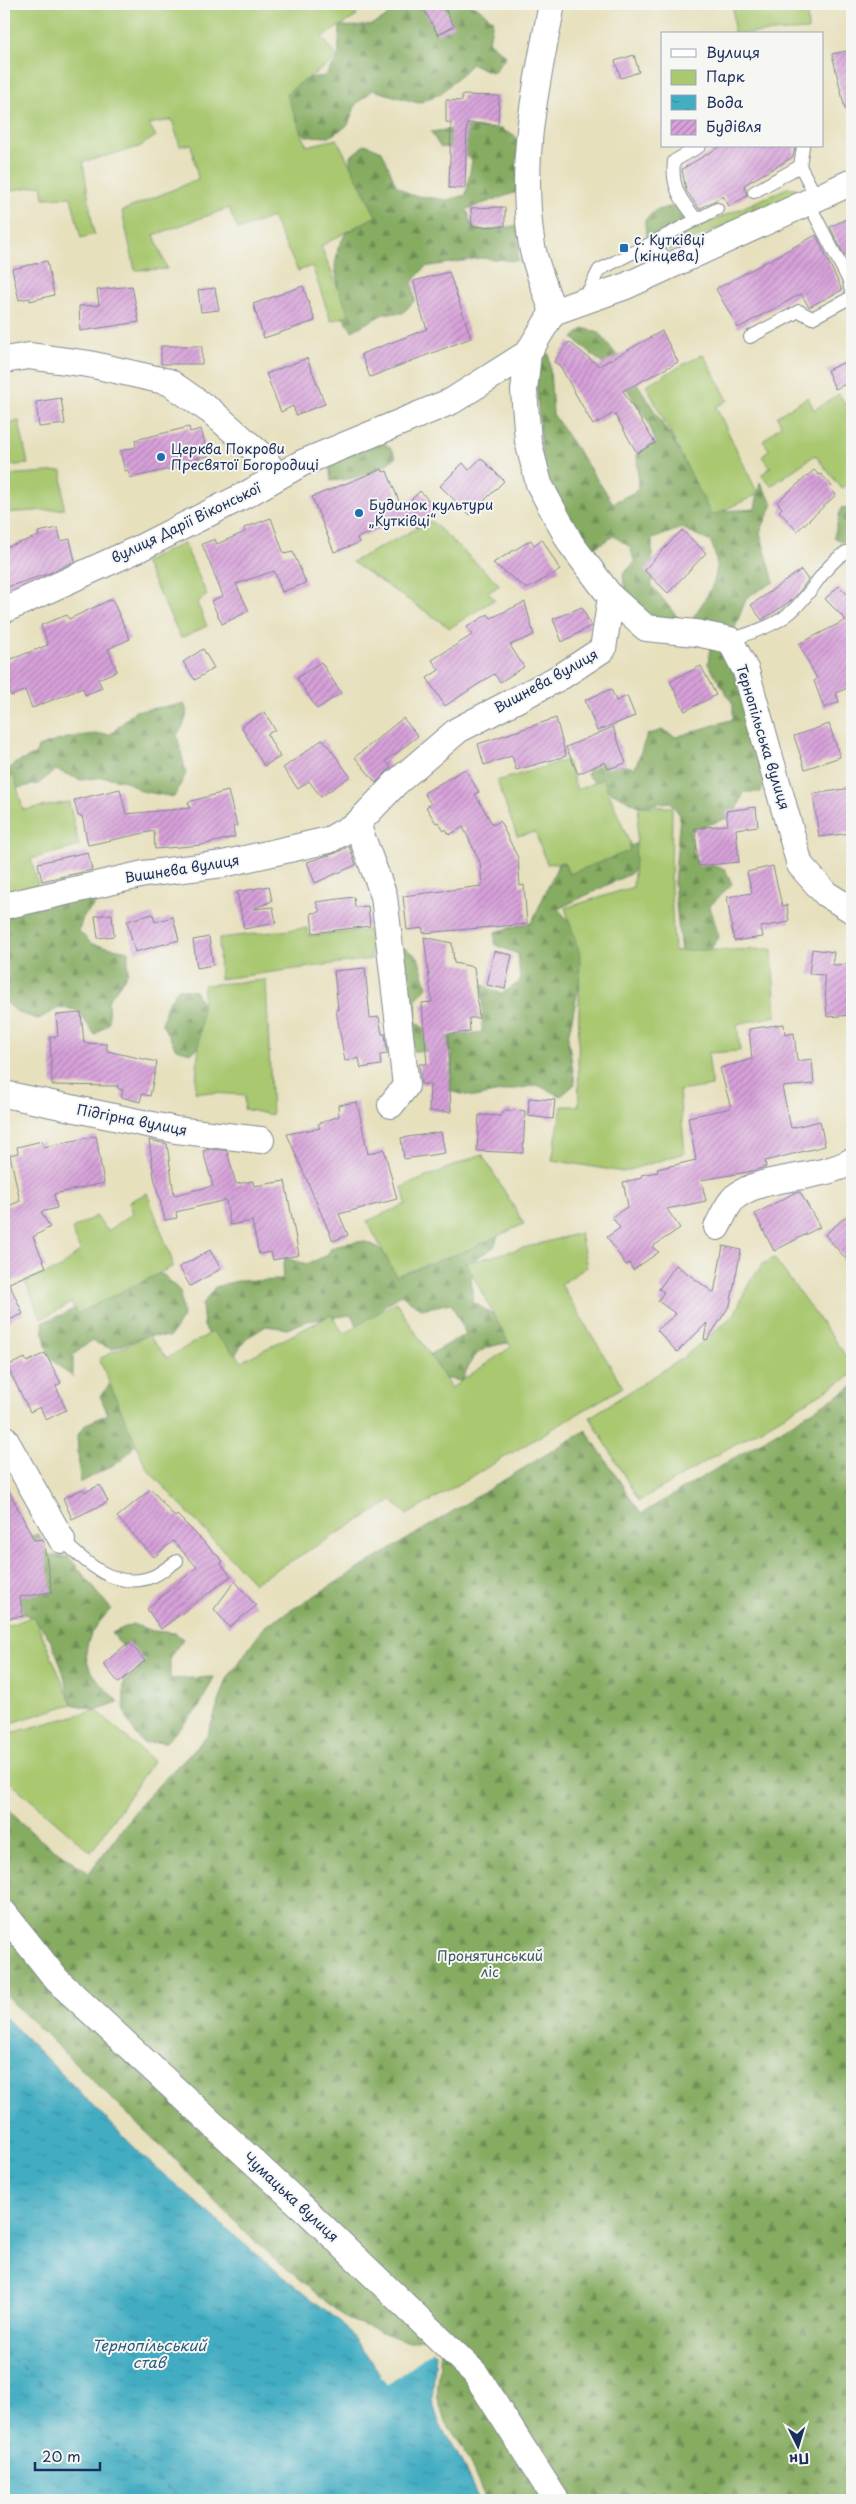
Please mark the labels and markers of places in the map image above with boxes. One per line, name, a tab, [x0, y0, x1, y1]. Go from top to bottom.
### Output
place label: с. Кутківці (кінцева)	[634, 229, 705, 266]
marker: с. Кутківці (кінцева)	[618, 242, 630, 254]
place label: Церква Покрови Пресвятої Богородиці	[171, 438, 319, 475]
marker: Церква Покрови Пресвятої Богородиці	[155, 451, 167, 463]
place label: Будинок культури „Кутківці“	[369, 494, 493, 531]
marker: Будинок культури „Кутківці“	[353, 507, 365, 519]

